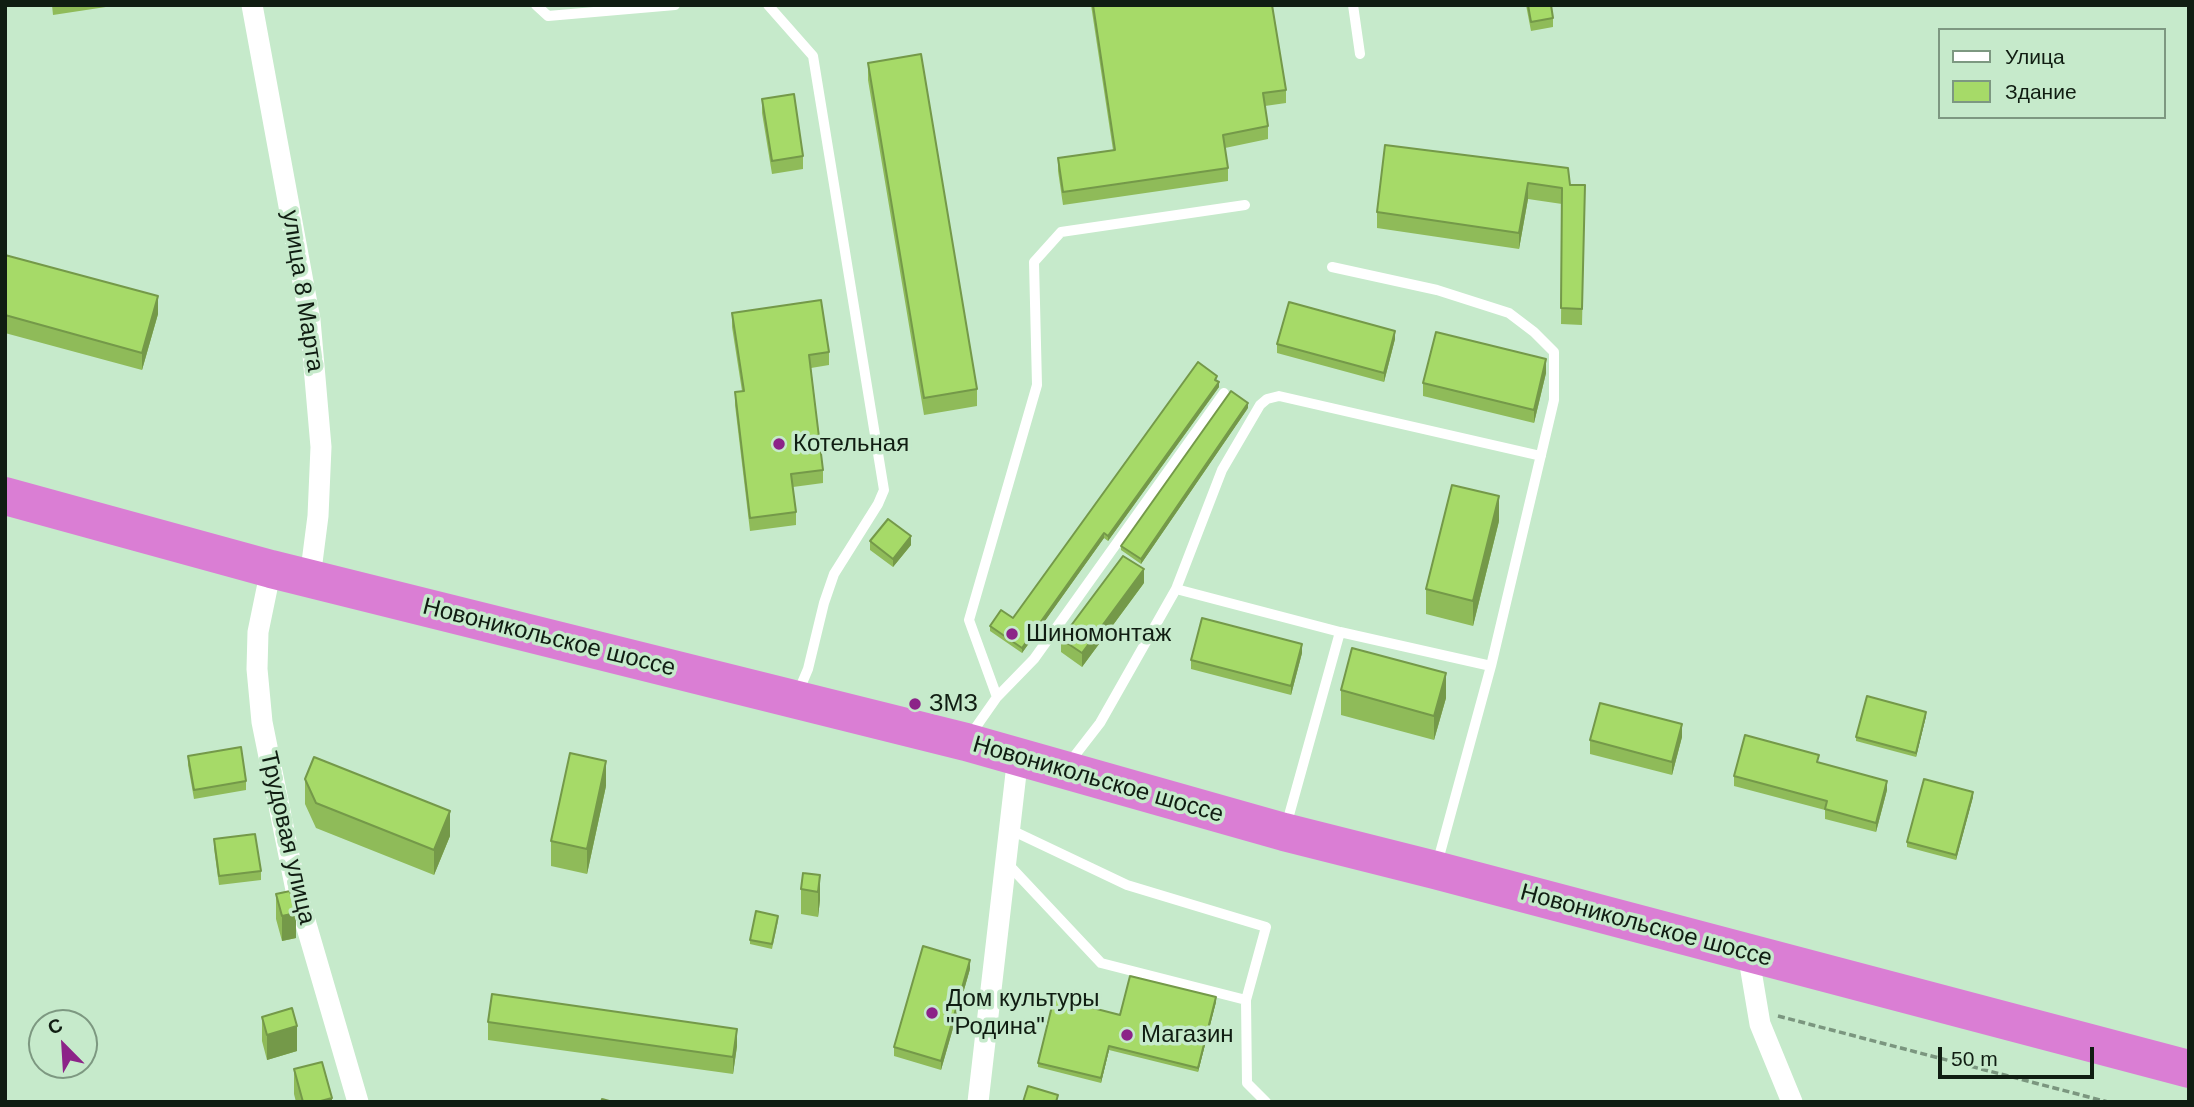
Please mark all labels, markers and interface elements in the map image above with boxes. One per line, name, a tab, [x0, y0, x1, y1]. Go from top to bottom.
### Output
legend	[1938, 28, 2166, 119]
text: Улица	[2005, 45, 2065, 68]
text: Здание	[2005, 80, 2077, 103]
street label: улица 8 Марта	[275, 208, 329, 374]
place label: Котельная	[793, 430, 909, 458]
marker: Котельная	[771, 436, 787, 452]
street label: Новоникольское шоссе	[420, 593, 678, 683]
place label: Шиномонтаж	[1026, 620, 1171, 648]
marker: Шиномонтаж	[1004, 626, 1020, 642]
place label: ЗМЗ	[929, 690, 978, 718]
marker: ЗМЗ	[907, 696, 923, 712]
street label: Новоникольское шоссе	[969, 730, 1227, 830]
street label: Трудовая улица	[253, 749, 321, 927]
street label: Новоникольское шоссе	[1517, 879, 1775, 973]
place label: Дом культуры "Родина"	[946, 985, 1100, 1041]
marker: Дом культуры "Родина"	[924, 1005, 940, 1021]
north arrow	[28, 1009, 98, 1079]
text: С	[45, 1014, 66, 1039]
place label: Магазин	[1141, 1021, 1234, 1049]
marker: Магазин	[1119, 1027, 1135, 1043]
scale bar	[1942, 1034, 2098, 1078]
text: 50 m	[1951, 1047, 1998, 1070]

